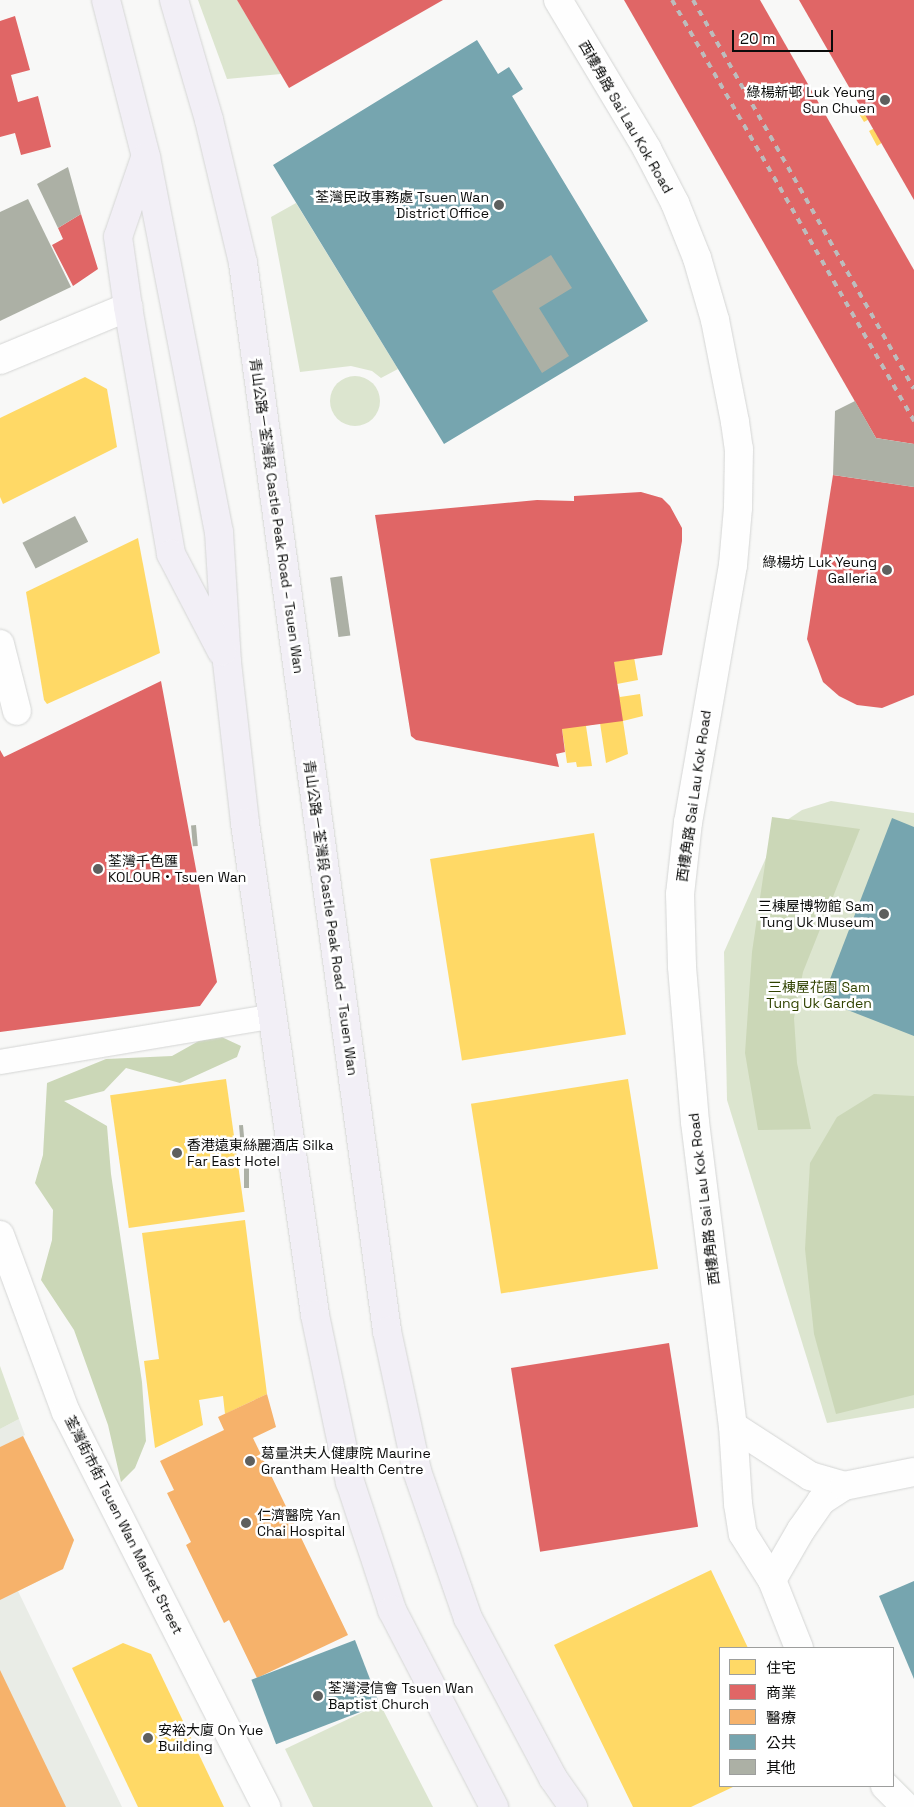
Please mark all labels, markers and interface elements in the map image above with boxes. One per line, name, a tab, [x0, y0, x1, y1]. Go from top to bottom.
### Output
scale bar	[734, 20, 835, 52]
text: 20 m	[740, 29, 775, 48]
street label: 西樓角路 Sai Lau Kok Road	[575, 38, 677, 196]
place label: 綠楊新邨 Luk Yeung Sun Chuen	[746, 84, 875, 116]
marker: 綠楊新邨 Luk Yeung Sun Chuen	[879, 94, 891, 106]
place label: 荃灣民政事務處 Tsuen Wan District Office	[315, 189, 489, 222]
marker: 荃灣民政事務處 Tsuen Wan District Office	[493, 199, 505, 211]
street label: 青山公路－荃灣段 Castle Peak Road – Tsuen Wan	[246, 357, 308, 675]
place label: 綠楊坊 Luk Yeung Galleria	[762, 554, 877, 586]
marker: 綠楊坊 Luk Yeung Galleria	[881, 564, 893, 576]
street label: 西樓角路 Sai Lau Kok Road	[674, 709, 714, 883]
street label: 青山公路－荃灣段 Castle Peak Road – Tsuen Wan	[300, 759, 362, 1077]
place label: 荃灣千色匯 KOLOUR‧Tsuen Wan	[108, 853, 247, 886]
marker: 荃灣千色匯 KOLOUR‧Tsuen Wan	[92, 863, 104, 875]
place label: 三棟屋博物館 Sam Tung Uk Museum	[758, 898, 874, 930]
marker: 三棟屋博物館 Sam Tung Uk Museum	[878, 908, 890, 920]
park label: 三棟屋花園 Sam Tung Uk Garden	[766, 979, 872, 1012]
street label: 西樓角路 Sai Lau Kok Road	[685, 1112, 723, 1286]
place label: 香港遠東絲麗酒店 Silka Far East Hotel	[187, 1137, 333, 1170]
marker: 香港遠東絲麗酒店 Silka Far East Hotel	[171, 1147, 183, 1159]
street label: 荃灣街市街 Tsuen Wan Market Street	[61, 1413, 187, 1637]
place label: 葛量洪夫人健康院 Maurine Grantham Health Centre	[261, 1445, 431, 1478]
marker: 葛量洪夫人健康院 Maurine Grantham Health Centre	[243, 1454, 257, 1468]
place label: 仁濟醫院 Yan Chai Hospital	[257, 1507, 345, 1540]
marker: 仁濟醫院 Yan Chai Hospital	[239, 1516, 253, 1530]
legend	[719, 1647, 894, 1787]
text: 住宅	[766, 1658, 796, 1677]
place label: 荃灣浸信會 Tsuen Wan Baptist Church	[328, 1680, 474, 1712]
text: 商業	[766, 1683, 796, 1702]
marker: 荃灣浸信會 Tsuen Wan Baptist Church	[312, 1690, 324, 1702]
text: 醫療	[766, 1708, 796, 1727]
place label: 安裕大廈 On Yue Building	[158, 1722, 263, 1754]
marker: 安裕大廈 On Yue Building	[142, 1732, 154, 1744]
text: 公共	[766, 1733, 796, 1752]
text: 其他	[766, 1758, 796, 1777]

